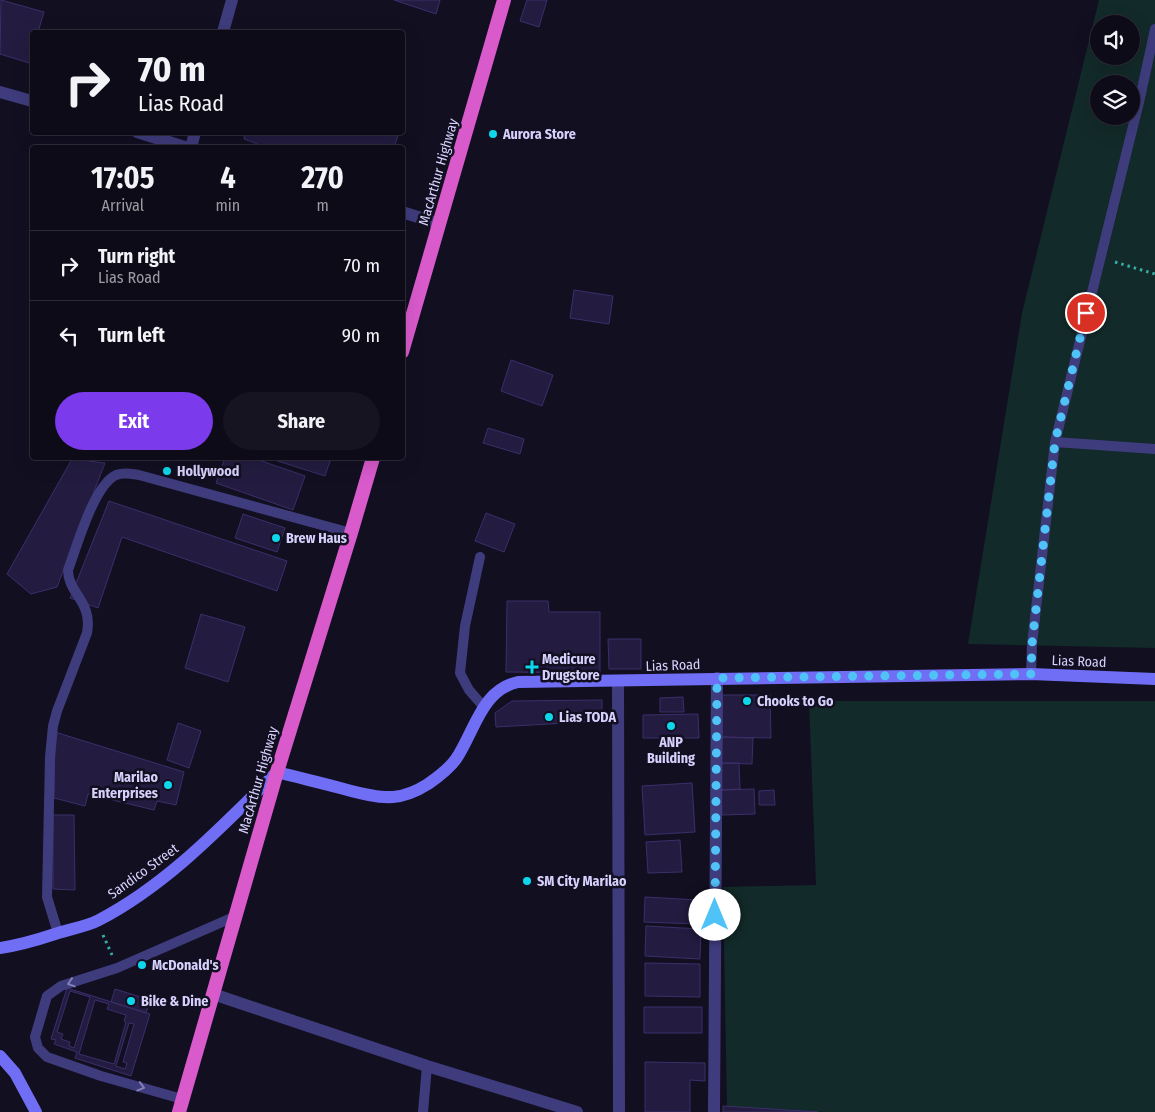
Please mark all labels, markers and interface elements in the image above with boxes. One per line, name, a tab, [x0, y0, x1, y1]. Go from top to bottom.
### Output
map controls	[1090, 15, 1140, 125]
button: sound	[1090, 15, 1140, 65]
text: 70 m	[138, 48, 206, 90]
icon: right	[55, 50, 120, 115]
button: layers	[1090, 75, 1140, 125]
text: Lias Road	[138, 90, 224, 117]
street label: MacArthur Highway	[415, 116, 462, 228]
place label: Aurora Store	[502, 126, 576, 143]
marker: Aurora Store	[487, 128, 499, 140]
text: 17:05	[91, 160, 154, 196]
text: 4	[220, 160, 236, 196]
text: 270	[301, 160, 344, 196]
text: Arrival	[102, 196, 144, 215]
text: min	[216, 196, 240, 215]
text: m	[316, 196, 329, 215]
text: Turn right	[98, 245, 175, 268]
icon: right	[55, 252, 83, 280]
text: 70 m	[344, 254, 380, 277]
text: Lias Road	[98, 268, 161, 287]
pin	[1065, 292, 1107, 334]
icon: arrive	[1072, 299, 1100, 327]
icon: left	[55, 322, 83, 350]
text: Turn left	[98, 324, 165, 347]
text: 90 m	[342, 324, 380, 347]
button: Exit	[55, 392, 213, 450]
button: Share	[223, 392, 380, 450]
place label: Hollywood	[177, 463, 239, 480]
marker: Hollywood	[161, 465, 173, 477]
place label: Brew Haus	[286, 530, 347, 547]
marker: Brew Haus	[270, 532, 282, 544]
place label: Medicure Drugstore	[542, 651, 600, 684]
street label: Lias Road	[1051, 652, 1107, 671]
street label: Lias Road	[645, 656, 701, 675]
marker: Medicure Drugstore	[526, 661, 538, 673]
place label: Chooks to Go	[757, 693, 834, 710]
marker: Chooks to Go	[741, 695, 753, 707]
place label: Lias TODA	[559, 709, 616, 726]
marker: Lias TODA	[543, 711, 555, 723]
marker: ANP Building	[665, 720, 677, 732]
street label: MacArthur Highway	[235, 724, 282, 836]
place label: ANP Building	[647, 734, 695, 767]
place label: Marilao Enterprises	[92, 769, 159, 802]
marker: Marilao Enterprises	[162, 779, 174, 791]
street label: Sandico Street	[105, 840, 182, 903]
place label: SM City Marilao	[537, 873, 627, 890]
marker: SM City Marilao	[521, 875, 533, 887]
position arrow	[688, 888, 740, 940]
place label: McDonald's	[152, 957, 219, 974]
marker: McDonald's	[136, 959, 148, 971]
one-way arrow	[67, 977, 76, 987]
place label: Bike & Dine	[141, 993, 208, 1010]
marker: Bike & Dine	[125, 995, 137, 1007]
one-way arrow	[137, 1082, 145, 1092]

